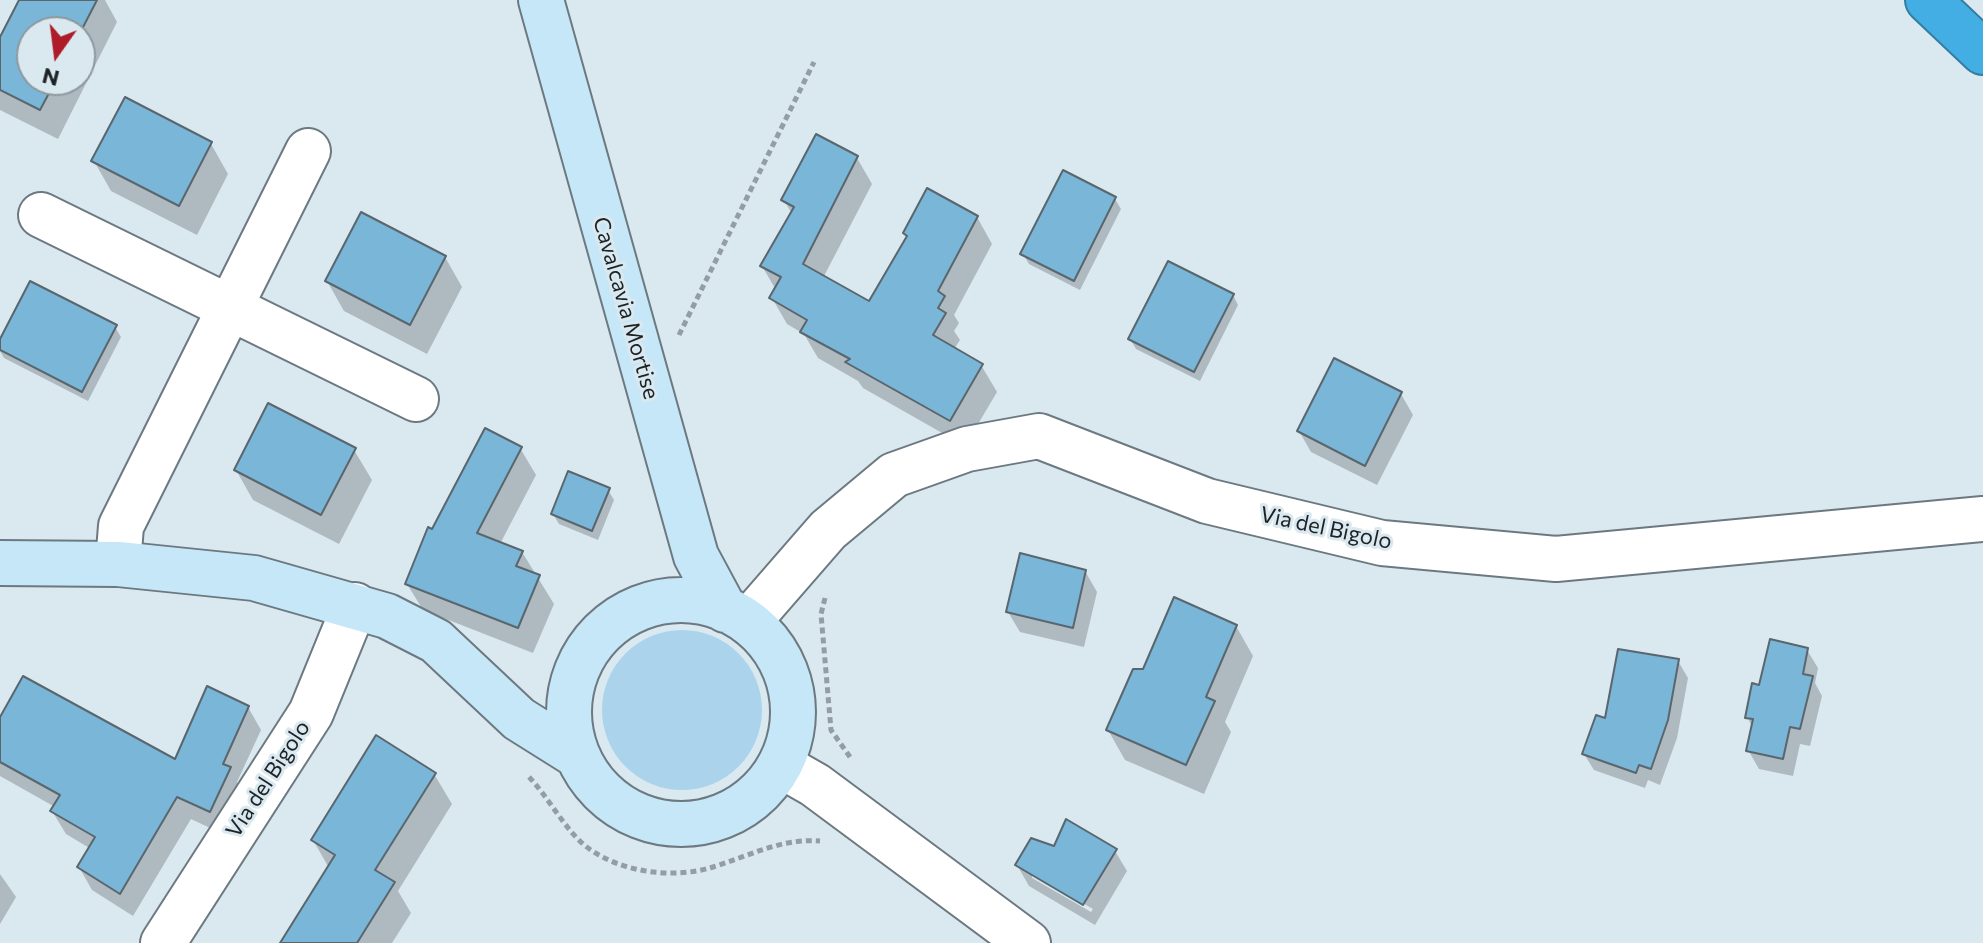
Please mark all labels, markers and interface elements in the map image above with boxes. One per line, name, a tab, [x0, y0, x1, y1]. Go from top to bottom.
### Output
north arrow	[16, 16, 96, 96]
text: N	[39, 63, 62, 93]
street label: Cavalcavia Mortise	[587, 214, 665, 402]
street label: Via del Bigolo	[1258, 501, 1394, 555]
street label: Via del Bigolo	[220, 716, 316, 842]

